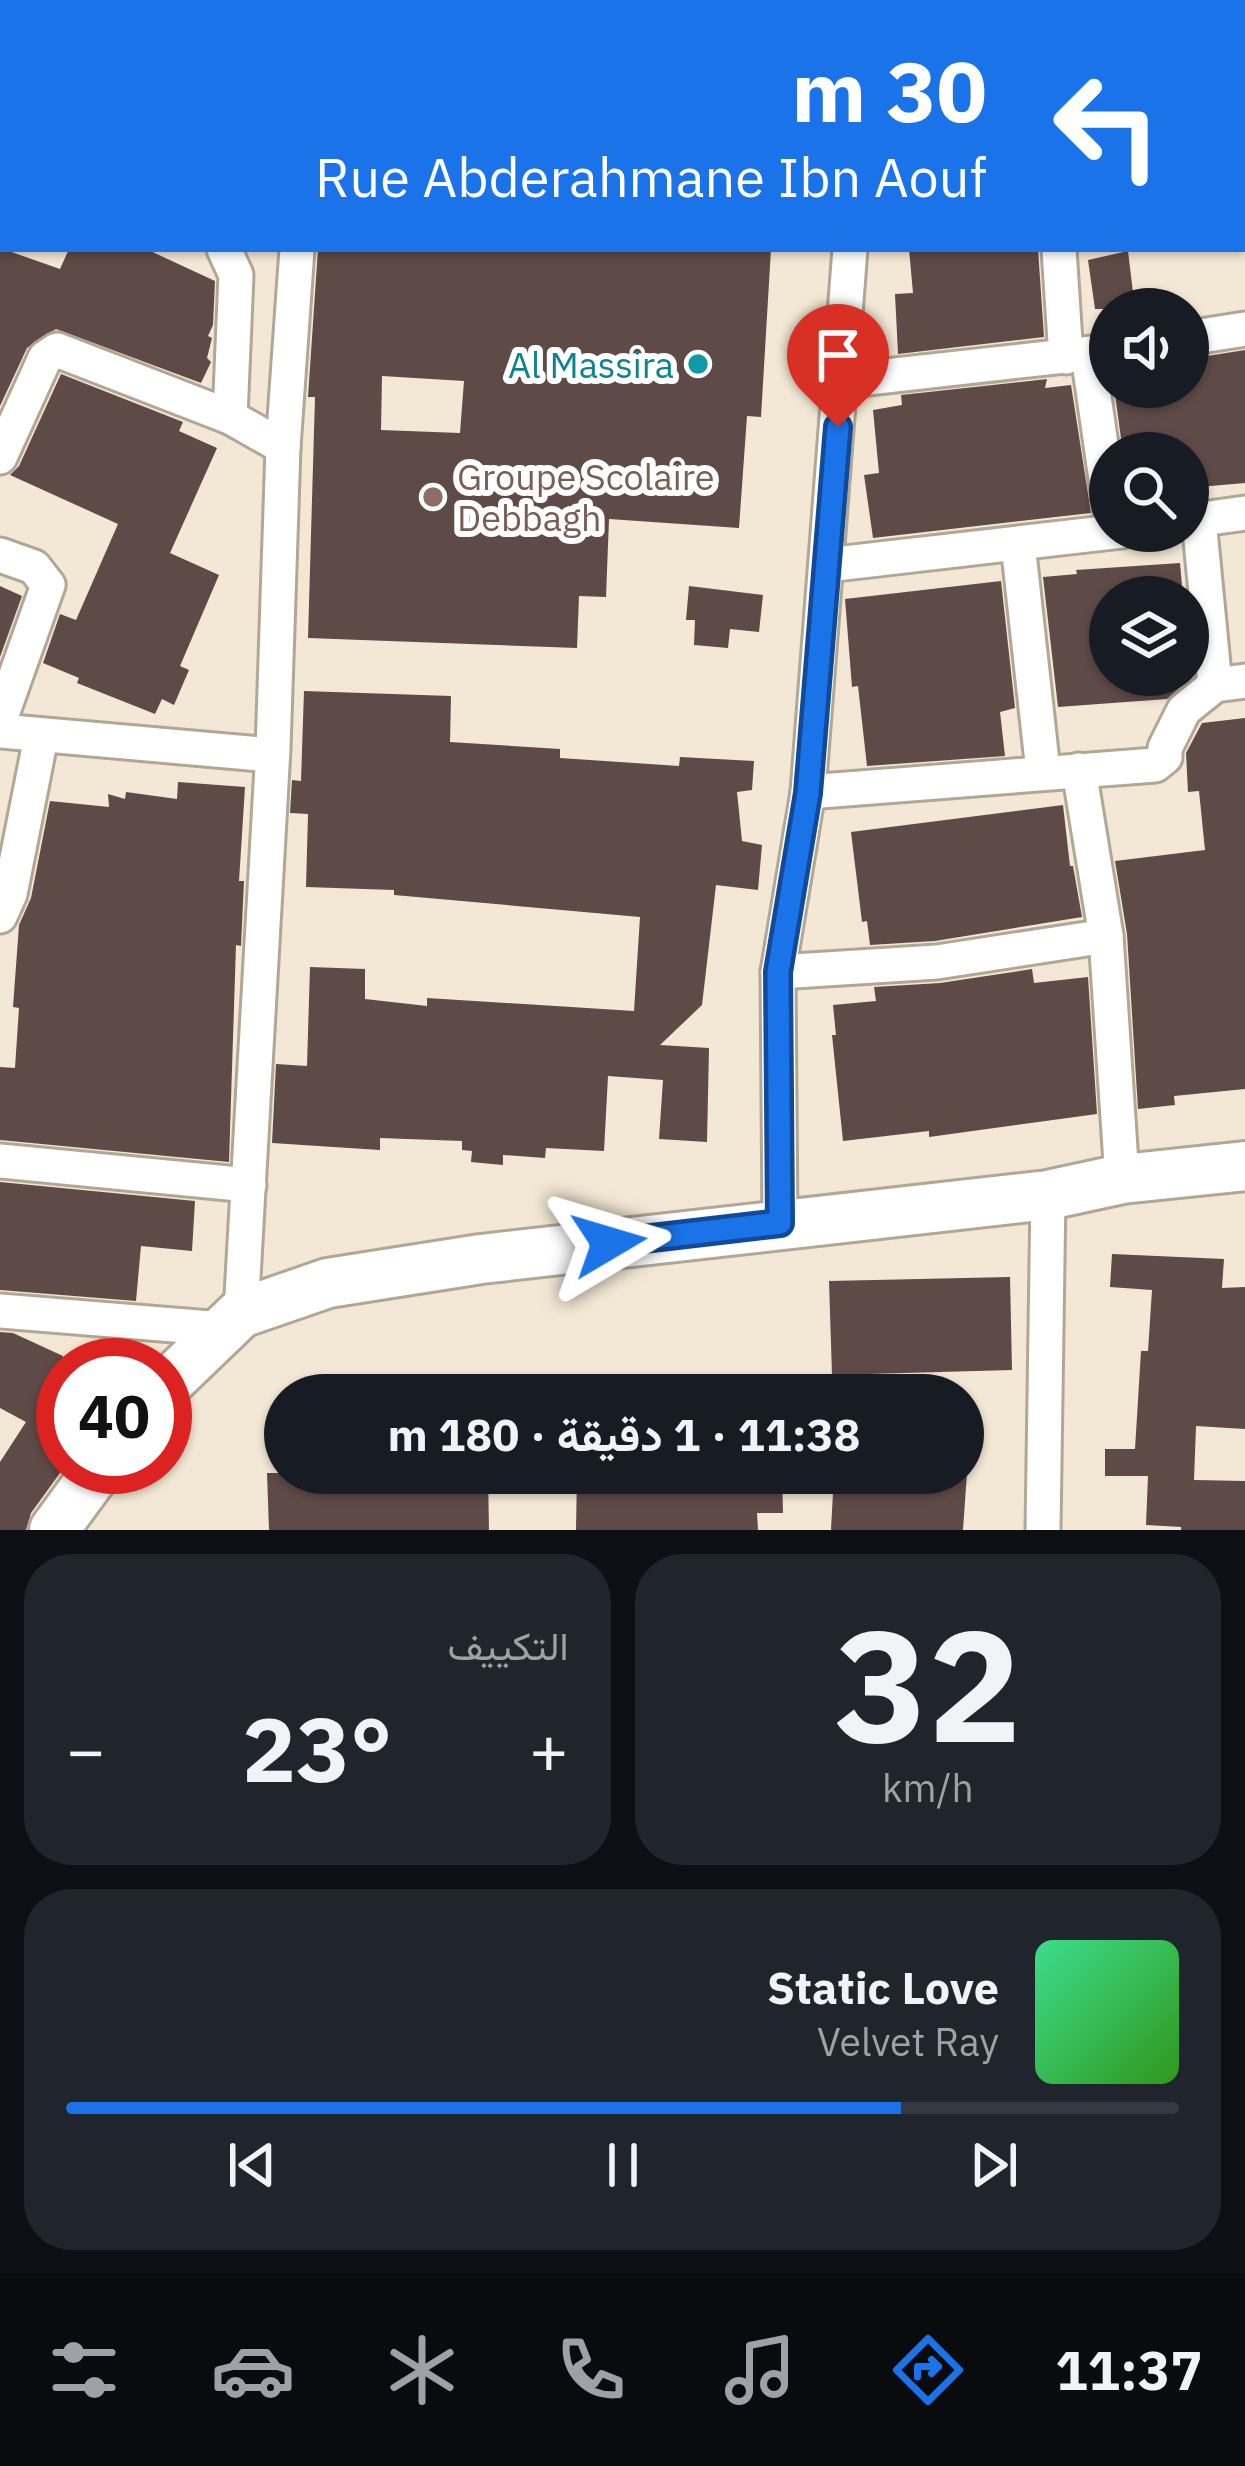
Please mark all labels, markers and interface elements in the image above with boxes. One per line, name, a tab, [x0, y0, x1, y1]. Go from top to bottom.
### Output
text: 30 m	[791, 36, 987, 145]
icon: left	[1029, 48, 1185, 204]
text: Rue Abderahmane Ibn Aouf	[315, 142, 987, 212]
map controls	[1089, 288, 1209, 696]
button: sound	[1089, 288, 1209, 408]
pin	[787, 304, 889, 427]
icon: arrive	[805, 322, 871, 388]
place label: Al Massira	[508, 341, 674, 388]
marker: Al Massira	[685, 351, 711, 377]
button: search	[1089, 432, 1209, 552]
place label: Groupe Scolaire Debbagh	[457, 453, 715, 541]
marker: Groupe Scolaire Debbagh	[420, 484, 446, 510]
button: layers	[1089, 576, 1209, 696]
position arrow	[546, 1180, 672, 1306]
speed limit sign: 40	[36, 1338, 192, 1494]
text: 11:38 · 1 دقيقة · 180 m	[387, 1405, 861, 1463]
text: 32	[834, 1582, 1021, 1785]
text: التكييف	[448, 1620, 569, 1671]
text: 23°	[242, 1690, 392, 1807]
text: −	[66, 1706, 106, 1792]
text: +	[529, 1706, 569, 1792]
text: km/h	[882, 1762, 974, 1813]
text: Static Love	[767, 1958, 999, 2016]
text: Velvet Ray	[817, 2016, 999, 2067]
icon: previous	[219, 2132, 285, 2198]
icon: pause	[590, 2132, 656, 2198]
icon: next	[961, 2132, 1027, 2198]
icon: filters	[42, 2328, 126, 2412]
icon: car	[211, 2328, 295, 2412]
icon: climate	[380, 2328, 464, 2412]
icon: phone	[549, 2328, 633, 2412]
icon: music	[718, 2328, 802, 2412]
icon: directions	[886, 2328, 970, 2412]
text: 11:37	[1055, 2335, 1203, 2405]

